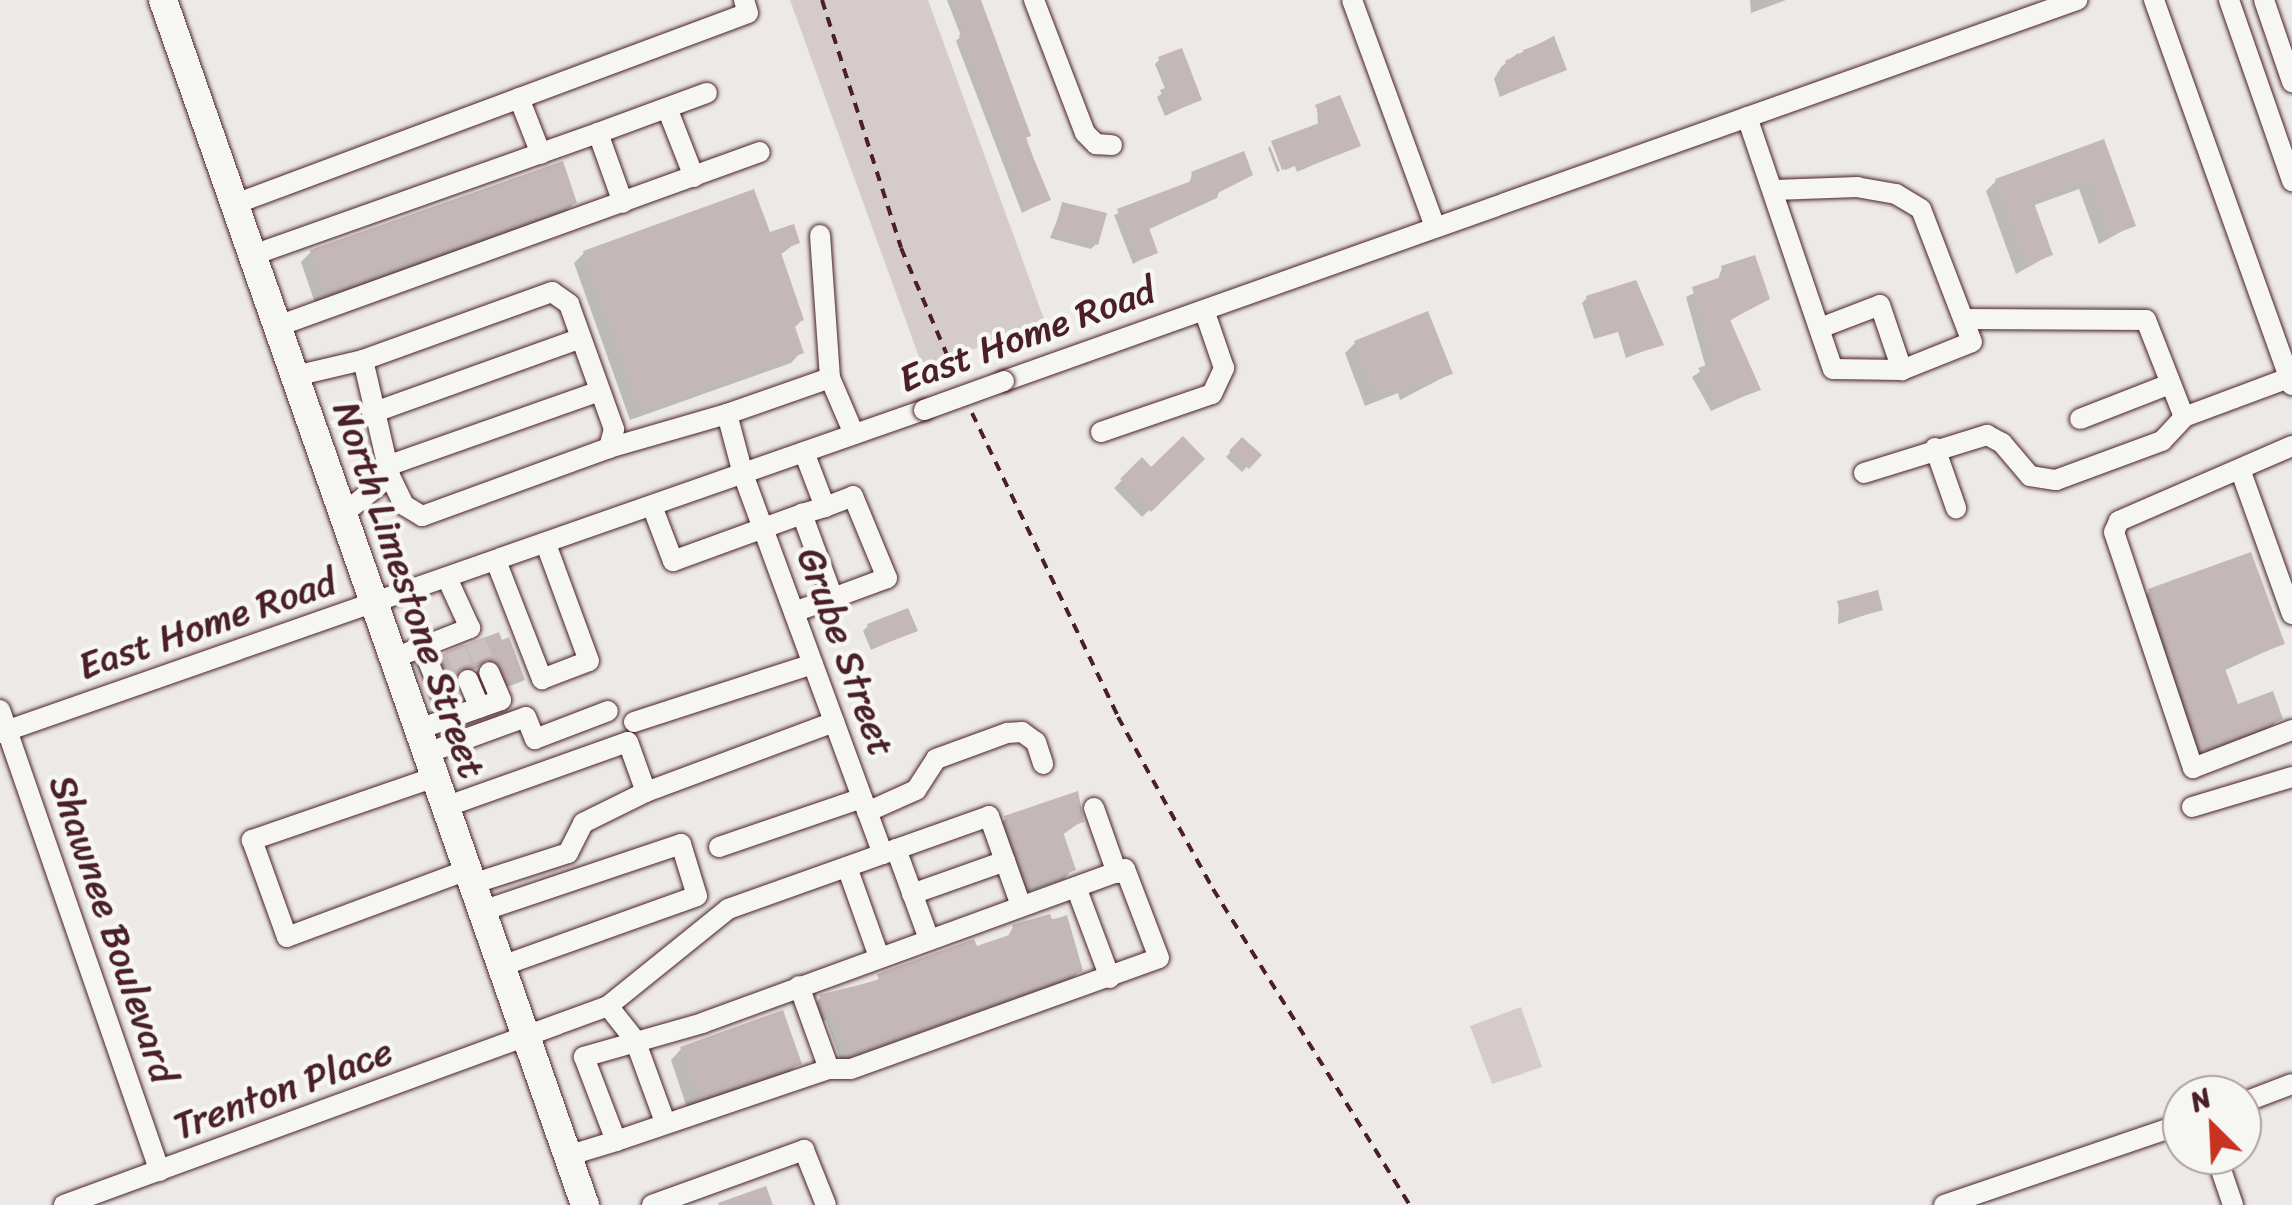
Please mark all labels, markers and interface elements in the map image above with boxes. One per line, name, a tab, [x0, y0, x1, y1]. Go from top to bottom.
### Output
street label: East Home Road	[892, 267, 1162, 403]
street label: North Limestone Street	[323, 395, 495, 785]
street label: Grube Street	[787, 541, 905, 763]
street label: East Home Road	[72, 558, 342, 690]
street label: Shawnee Boulevard	[39, 769, 187, 1089]
street label: Trenton Place	[167, 1028, 399, 1150]
text: N	[2182, 1073, 2219, 1125]
north arrow	[2162, 1075, 2262, 1175]

